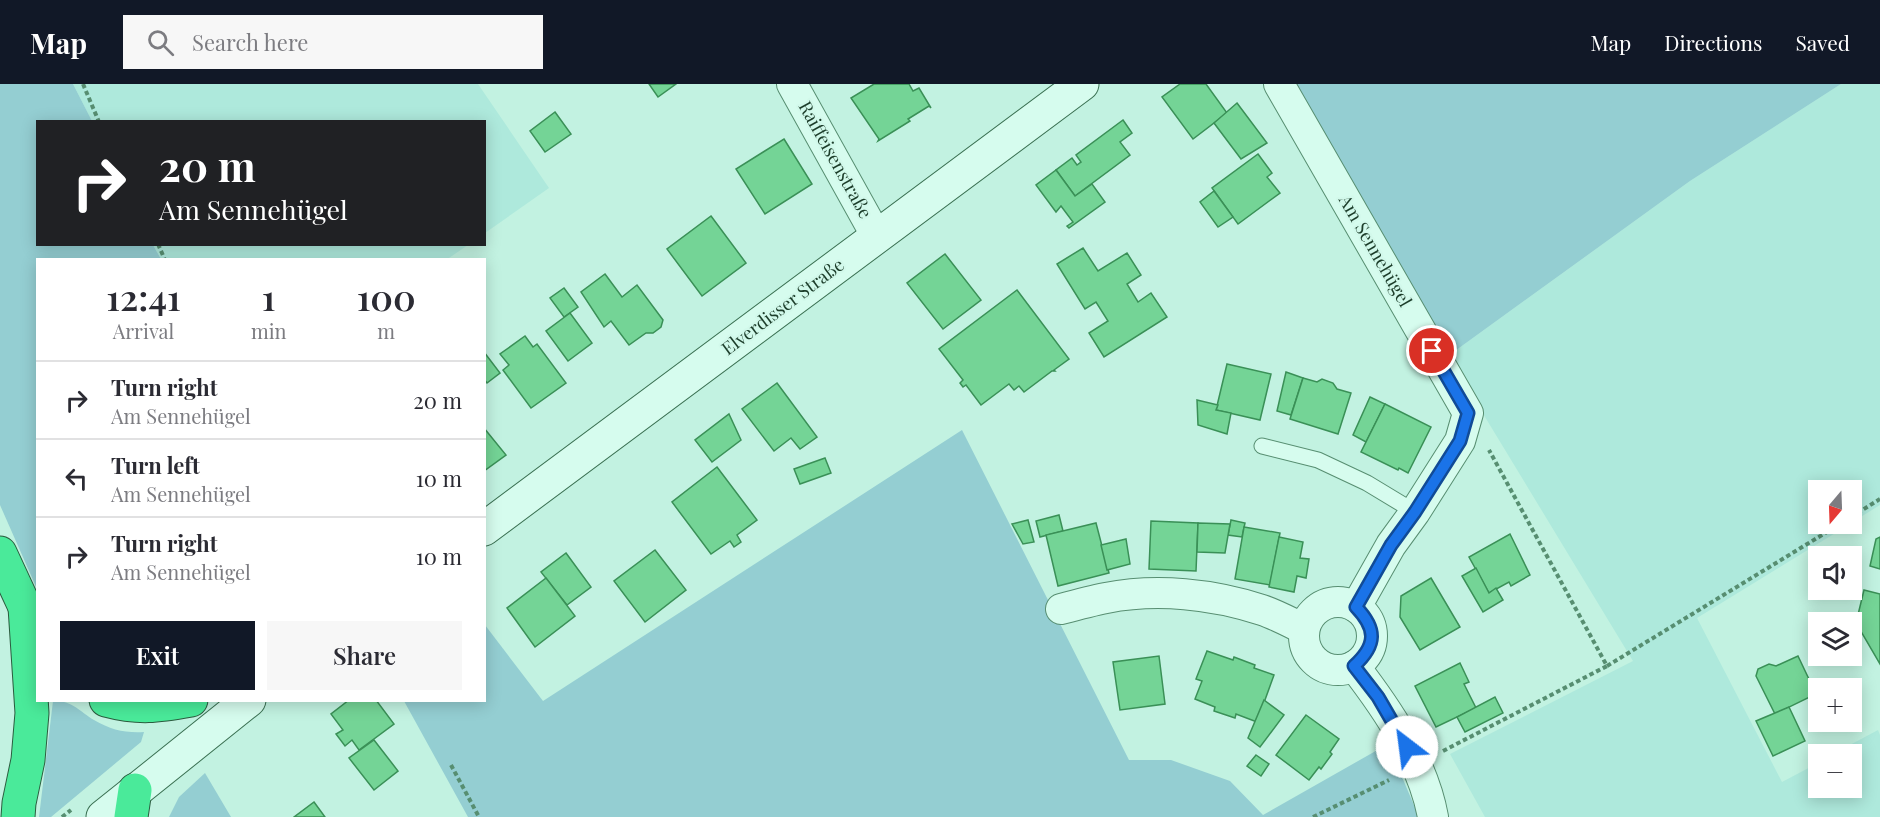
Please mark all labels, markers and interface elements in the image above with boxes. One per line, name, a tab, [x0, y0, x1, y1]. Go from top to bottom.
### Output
search box	[123, 15, 543, 69]
text: Map	[30, 24, 87, 61]
icon: search	[144, 26, 177, 59]
text: Search here	[192, 27, 308, 57]
text: Map	[1590, 28, 1631, 56]
text: Directions	[1664, 28, 1762, 56]
text: Saved	[1795, 28, 1850, 56]
street label: Raiffeisenstraße	[794, 97, 878, 222]
text: 20 m	[159, 137, 256, 193]
icon: right	[60, 144, 138, 222]
street label: Am Sennehügel	[1334, 189, 1418, 311]
text: Am Sennehügel	[159, 191, 348, 227]
street label: Elverdisser Straße	[716, 252, 848, 360]
text: 12:41	[106, 272, 181, 320]
text: 1	[262, 272, 275, 320]
text: 100	[357, 272, 416, 320]
text: Arrival	[113, 317, 174, 344]
text: min	[251, 317, 286, 344]
text: m	[377, 317, 395, 344]
pin	[1406, 325, 1457, 376]
icon: arrive	[1415, 334, 1448, 367]
text: Turn right	[111, 372, 217, 402]
icon: right	[60, 384, 93, 417]
text: 20 m	[413, 385, 462, 415]
text: Am Sennehügel	[111, 402, 251, 429]
text: Turn left	[111, 450, 200, 480]
icon: left	[60, 462, 93, 495]
text: 10 m	[416, 463, 462, 493]
text: Am Sennehügel	[111, 480, 251, 507]
north arrow	[1808, 480, 1862, 534]
map controls	[1808, 480, 1862, 798]
text: Turn right	[111, 528, 217, 558]
icon: right	[60, 540, 93, 573]
text: 10 m	[416, 541, 462, 571]
button: sound	[1808, 546, 1862, 600]
text: Am Sennehügel	[111, 558, 251, 585]
button: layers	[1808, 612, 1862, 666]
button: Exit	[60, 621, 255, 690]
button: Share	[267, 621, 462, 690]
button: +	[1808, 678, 1862, 732]
position arrow	[1375, 715, 1439, 779]
button: −	[1808, 744, 1862, 798]

